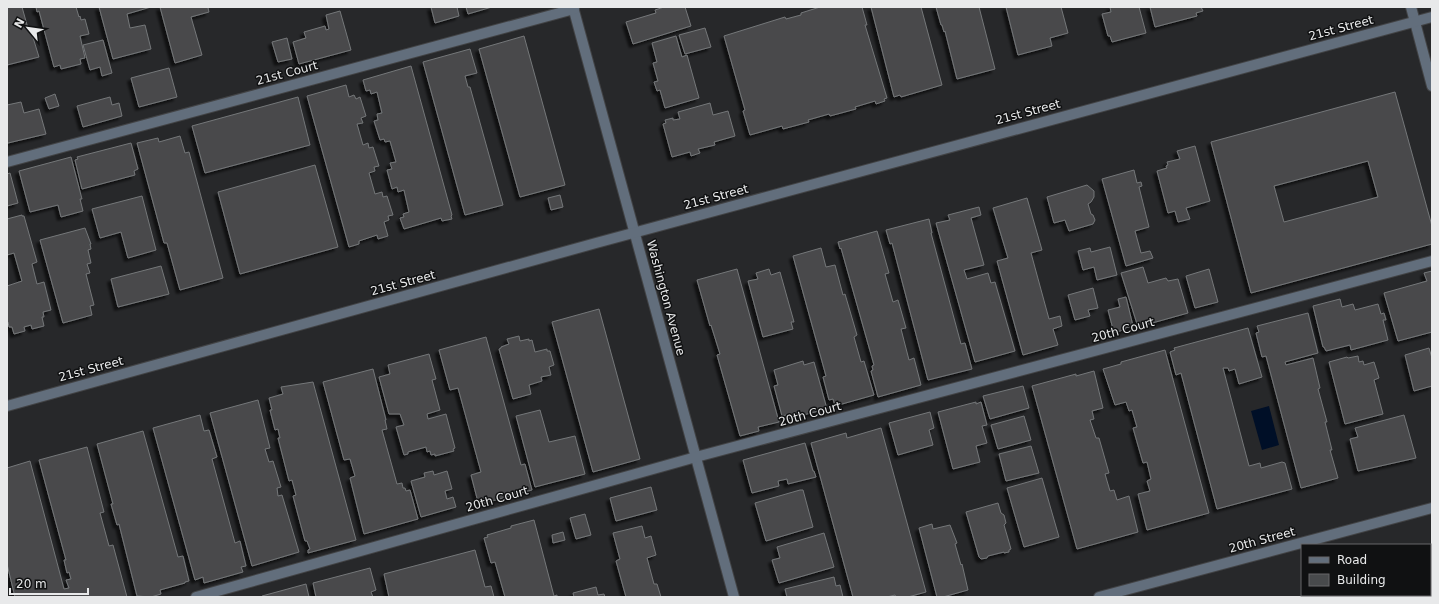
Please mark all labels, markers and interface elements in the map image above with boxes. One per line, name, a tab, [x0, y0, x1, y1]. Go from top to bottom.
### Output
north arrow	[8, 8, 48, 48]
street label: 21st Street	[1307, 13, 1375, 43]
text: N	[12, 16, 28, 31]
street label: 21st Court	[255, 58, 320, 88]
street label: 21st Street	[994, 97, 1062, 127]
street label: 21st Street	[682, 182, 750, 212]
street label: Washington Avenue	[644, 239, 688, 357]
street label: 21st Street	[369, 268, 437, 298]
street label: 20th Court	[1090, 315, 1156, 345]
street label: 21st Street	[57, 354, 125, 384]
street label: 20th Court	[777, 399, 843, 429]
street label: 20th Court	[464, 483, 530, 515]
street label: 20th Street	[1227, 524, 1297, 556]
legend	[1301, 544, 1431, 596]
text: Road	[1337, 553, 1367, 567]
scale bar	[10, 570, 88, 596]
text: Building	[1337, 573, 1386, 587]
text: 20 m	[16, 577, 47, 591]

